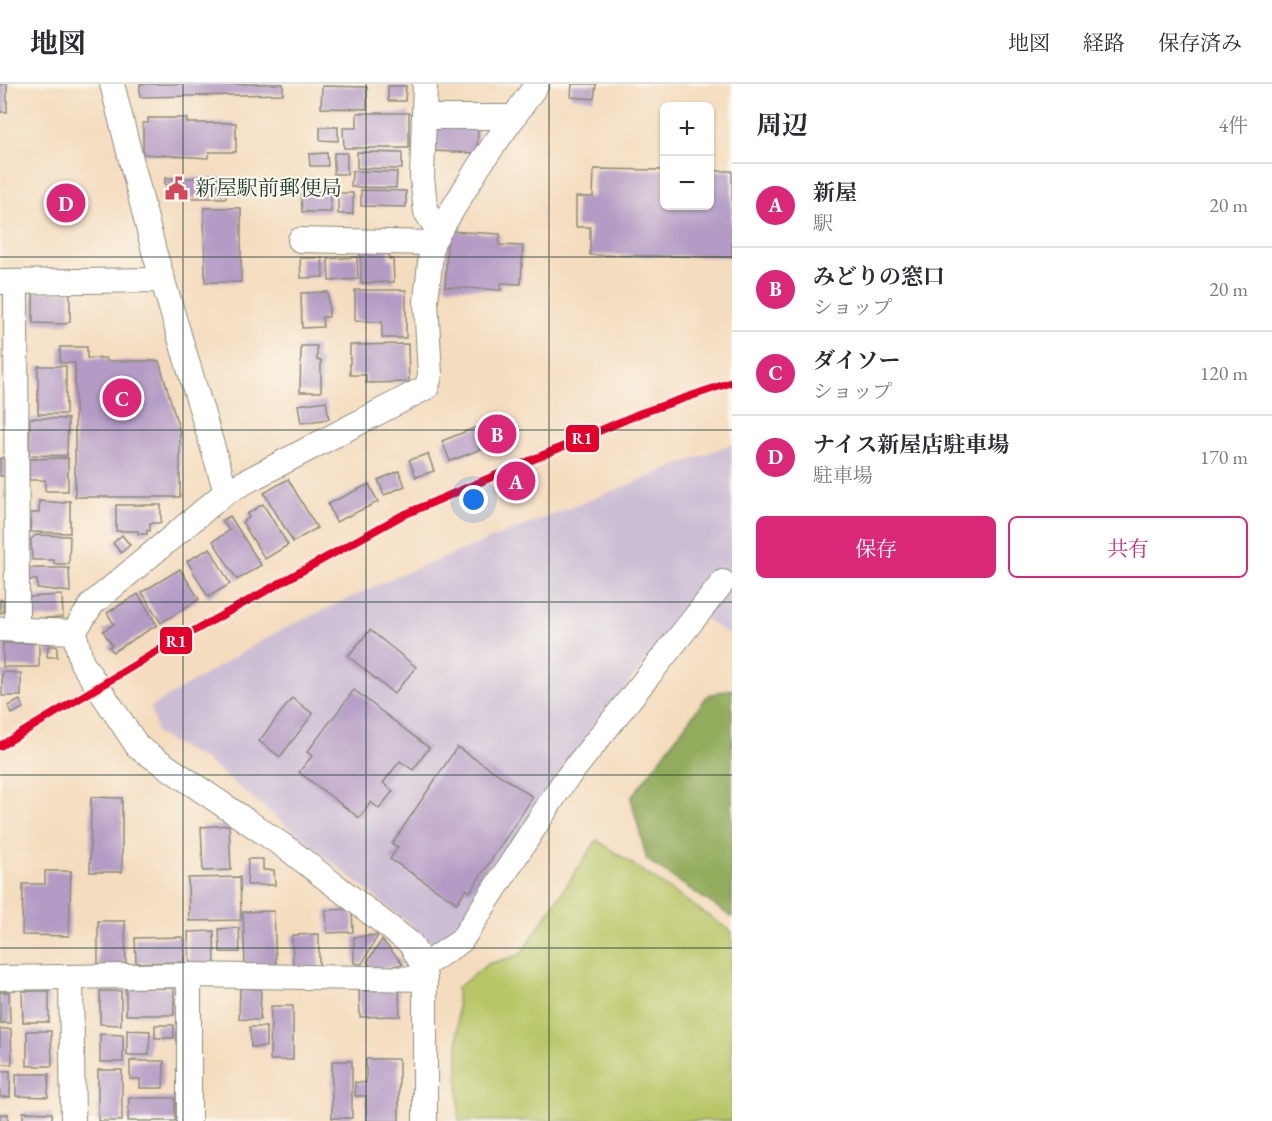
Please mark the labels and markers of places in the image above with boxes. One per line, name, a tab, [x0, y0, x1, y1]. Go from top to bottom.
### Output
place label: 新屋駅前郵便局	[195, 174, 342, 201]
public building icon: 新屋駅前郵便局	[164, 175, 190, 201]
pin: D	[46, 180, 86, 226]
pin: C	[102, 376, 142, 420]
pin: B	[478, 412, 516, 456]
pin: A	[496, 458, 536, 504]

